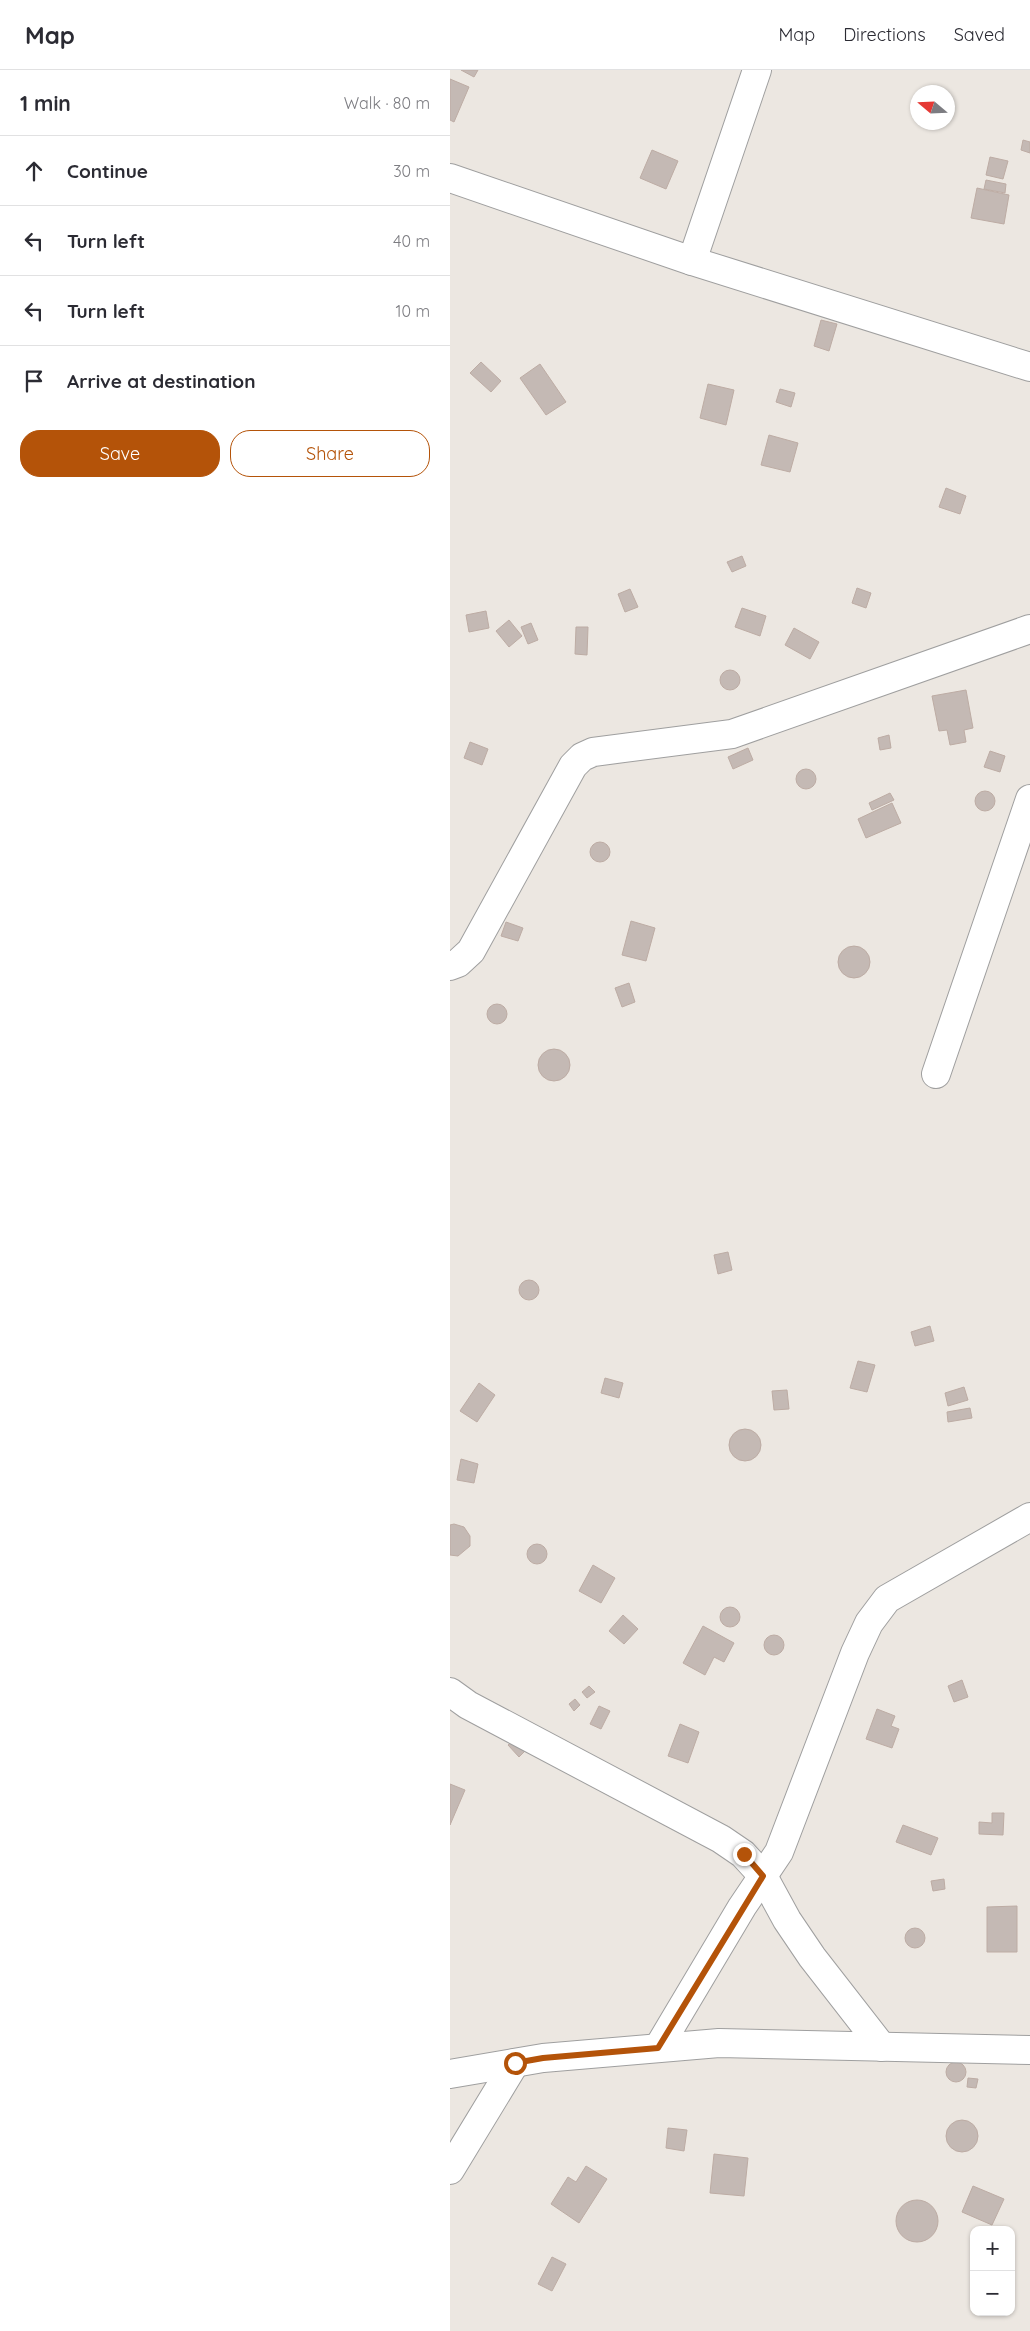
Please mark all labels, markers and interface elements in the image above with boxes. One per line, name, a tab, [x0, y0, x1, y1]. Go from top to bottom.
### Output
text: Map	[25, 20, 75, 50]
text: Map	[778, 23, 815, 46]
text: Directions	[843, 23, 926, 46]
text: Saved	[954, 23, 1005, 46]
north arrow	[910, 85, 955, 130]
text: 1 min	[20, 90, 71, 116]
text: Walk · 80 m	[344, 93, 430, 113]
icon: ahead	[20, 157, 48, 185]
text: Continue	[67, 159, 148, 183]
text: 30 m	[393, 161, 430, 181]
icon: left	[20, 227, 48, 255]
text: Turn left	[67, 229, 145, 253]
text: 40 m	[393, 231, 430, 251]
icon: left	[20, 297, 48, 325]
text: Turn left	[67, 299, 145, 323]
text: 10 m	[396, 301, 430, 321]
icon: arrive	[20, 367, 48, 395]
text: Arrive at destination	[67, 369, 256, 393]
button: Save	[20, 430, 220, 477]
button: Share	[230, 430, 430, 477]
route end	[733, 1843, 756, 1866]
route start	[504, 2052, 527, 2075]
map controls	[970, 2226, 1015, 2316]
button: +	[970, 2226, 1015, 2271]
button: −	[970, 2271, 1015, 2316]

